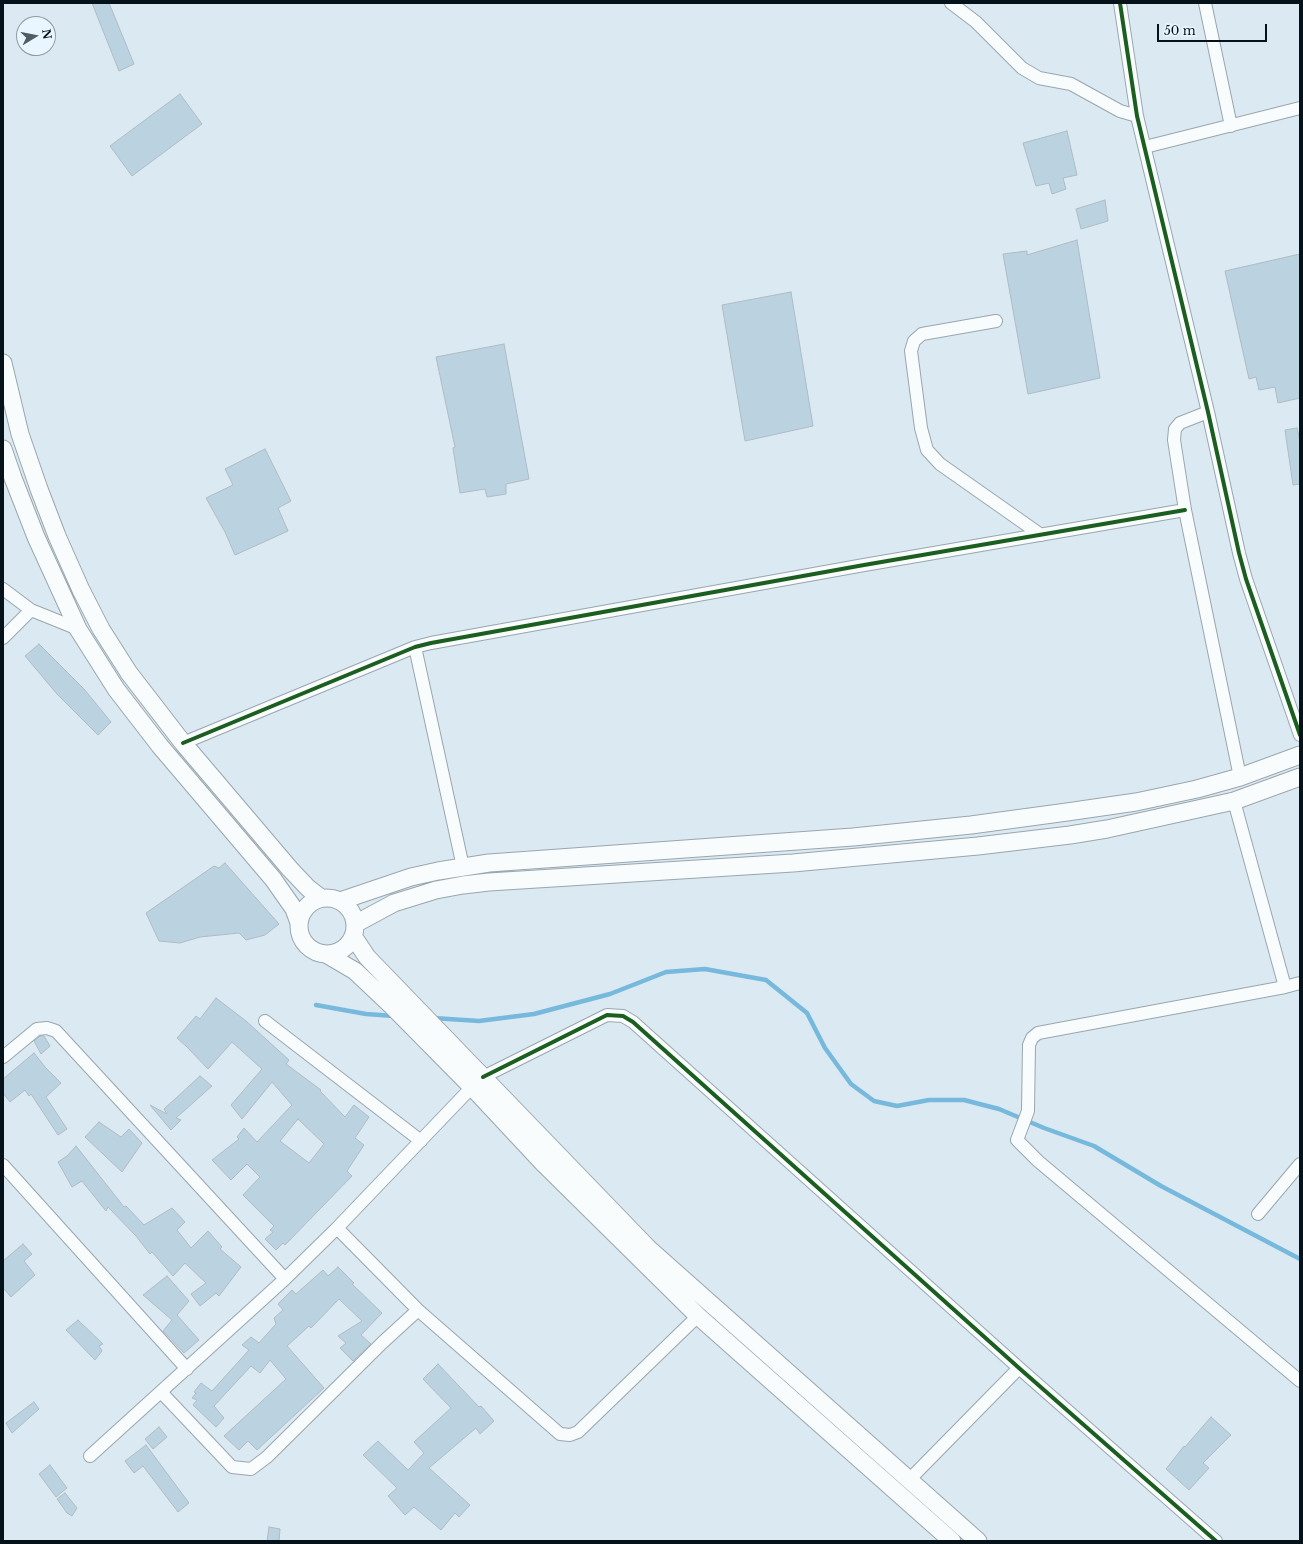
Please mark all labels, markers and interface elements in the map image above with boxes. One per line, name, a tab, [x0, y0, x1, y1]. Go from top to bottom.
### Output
north arrow	[16, 16, 56, 56]
scale bar	[1159, 16, 1269, 42]
text: 50 m	[1164, 23, 1196, 38]
text: N	[39, 28, 55, 40]

